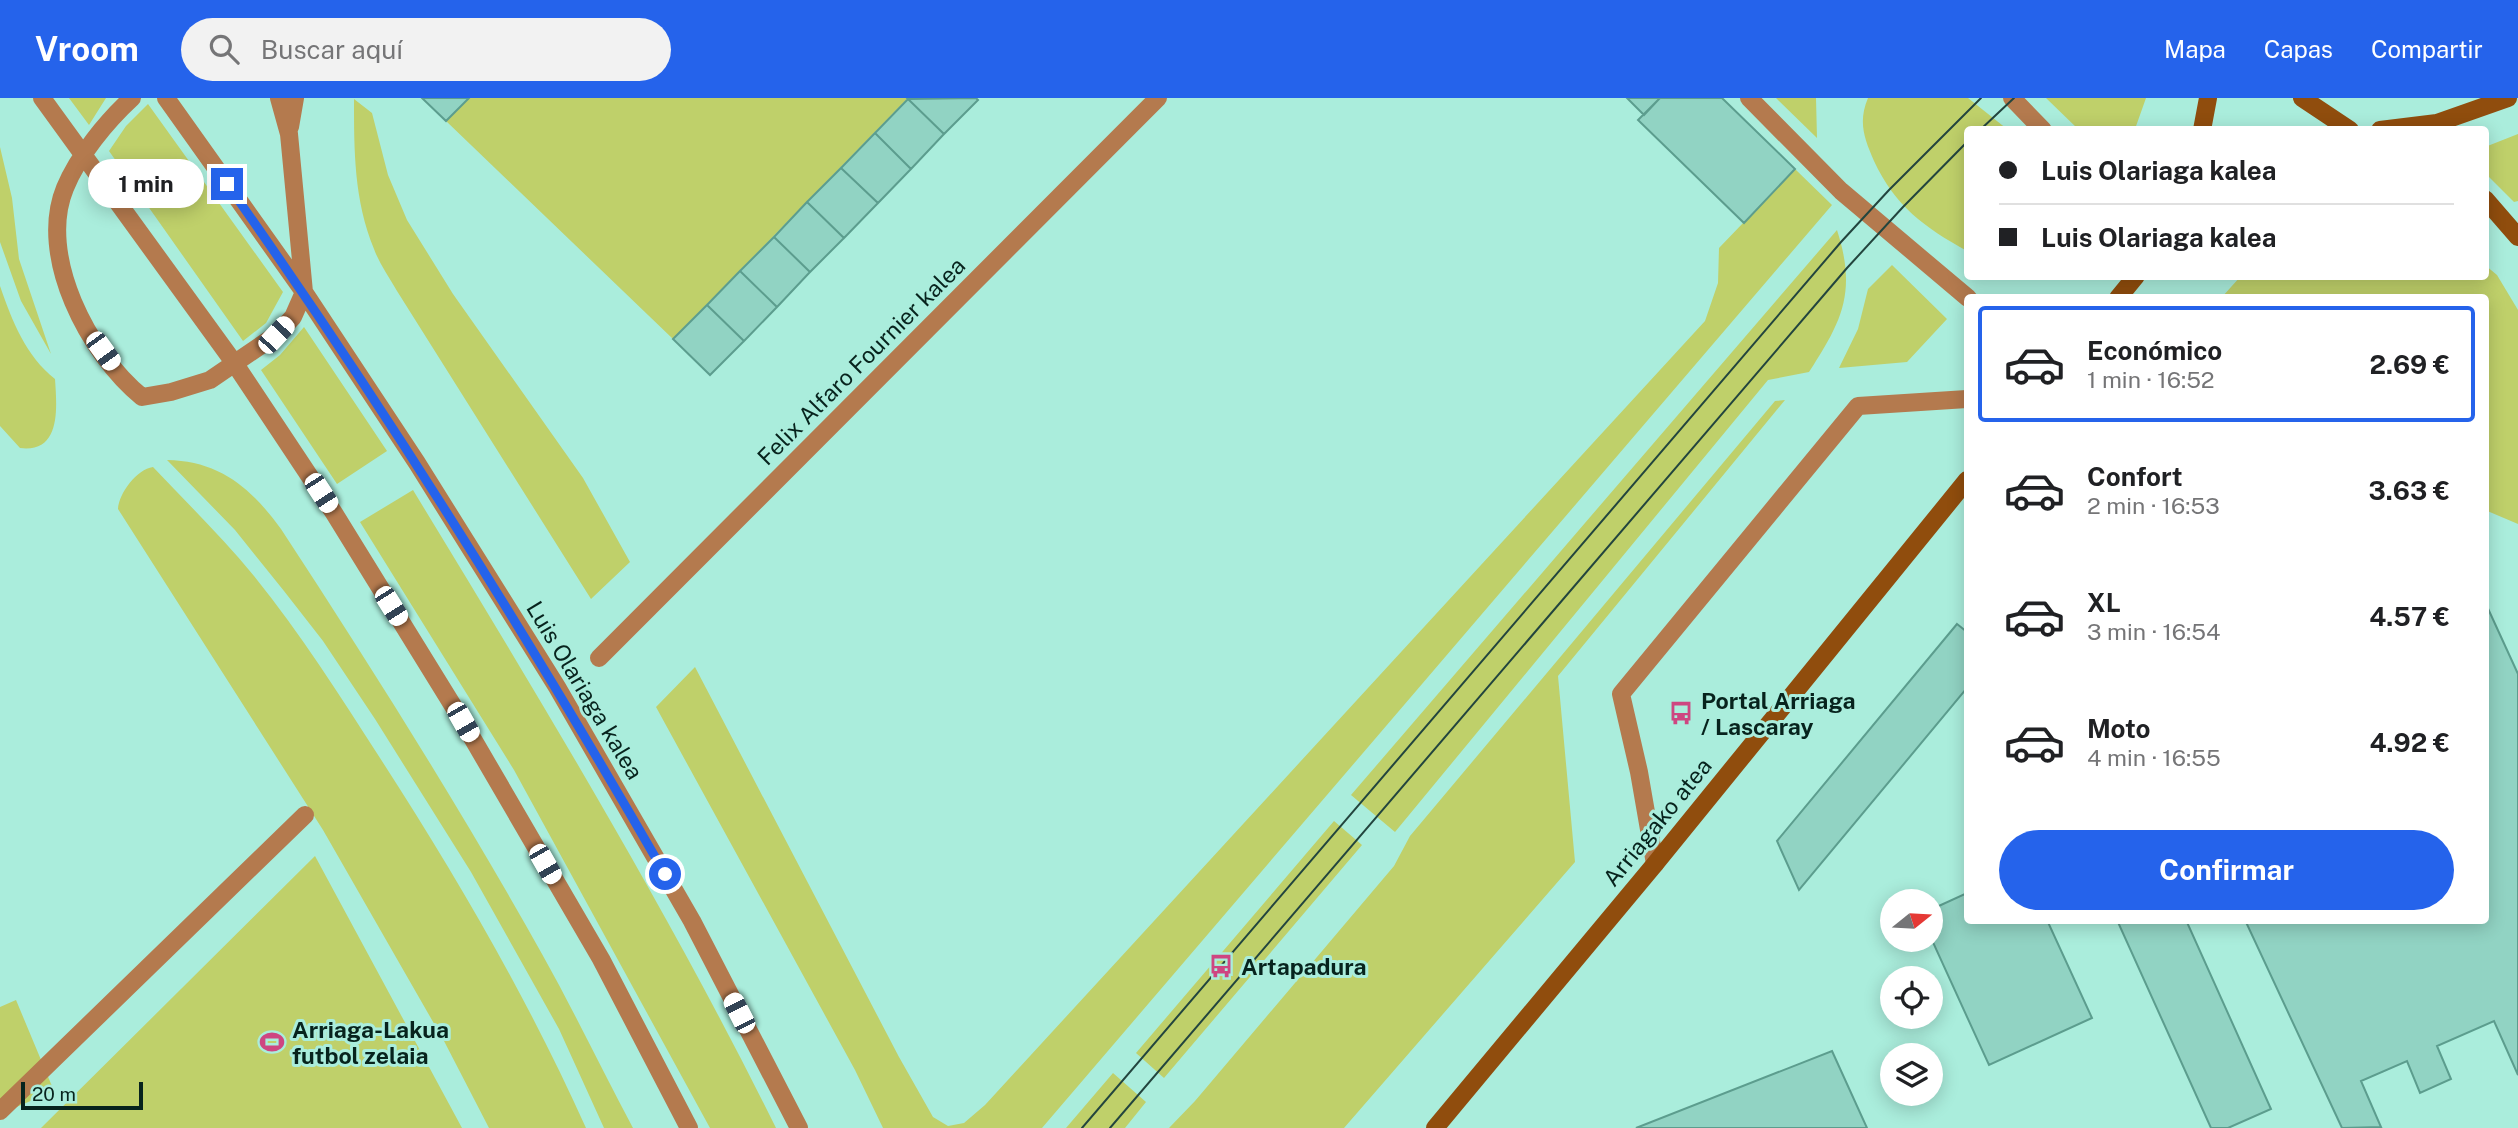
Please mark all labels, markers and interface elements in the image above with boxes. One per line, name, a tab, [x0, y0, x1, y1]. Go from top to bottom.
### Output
search box	[181, 18, 671, 81]
text: Vroom	[35, 30, 139, 68]
icon: search	[205, 30, 243, 68]
text: Buscar aquí	[261, 34, 403, 65]
text: Mapa	[2164, 35, 2226, 63]
text: Capas	[2264, 35, 2333, 63]
text: Compartir	[2371, 35, 2483, 63]
text: Luis Olariaga kalea	[2041, 155, 2276, 186]
callout: 1 min	[87, 160, 202, 208]
route end	[211, 168, 243, 200]
text: 1 min	[118, 170, 174, 197]
text: Luis Olariaga kalea	[2041, 222, 2276, 253]
street label: Felix Alfaro Fournier kalea	[752, 252, 970, 470]
car	[254, 312, 299, 358]
car	[83, 328, 124, 374]
icon: car	[2003, 333, 2066, 396]
text: Económico	[2087, 335, 2222, 366]
text: 2.69 €	[2369, 349, 2450, 380]
text: 1 min · 16:52	[2087, 366, 2215, 393]
icon: car	[2003, 459, 2066, 522]
text: Confort	[2087, 461, 2183, 492]
car	[301, 470, 342, 516]
text: 3.63 €	[2369, 475, 2450, 506]
text: 2 min · 16:53	[2087, 492, 2220, 519]
car	[371, 583, 412, 629]
icon: car	[2003, 585, 2066, 648]
text: XL	[2087, 587, 2121, 618]
street label: Luis Olariaga kalea	[521, 596, 649, 784]
text: 4.57 €	[2369, 601, 2450, 632]
text: 3 min · 16:54	[2087, 618, 2220, 645]
place label: Portal Arriaga / Lascaray	[1701, 687, 1856, 740]
car	[444, 699, 483, 745]
bus stop icon: Portal Arriaga / Lascaray	[1667, 699, 1695, 727]
icon: car	[2003, 711, 2066, 774]
text: Moto	[2087, 713, 2150, 744]
text: 4.92 €	[2369, 727, 2450, 758]
text: 4 min · 16:55	[2087, 744, 2221, 771]
street label: Arriagako atea	[1597, 753, 1717, 891]
button: Confirmar	[1999, 830, 2454, 910]
car	[526, 841, 565, 887]
route start	[649, 858, 681, 890]
north arrow	[1880, 889, 1942, 952]
map controls	[1880, 889, 1943, 1106]
bus stop icon: Artapadura	[1207, 952, 1235, 980]
place label: Artapadura	[1241, 953, 1367, 980]
button: locate	[1880, 966, 1943, 1029]
car	[721, 990, 758, 1036]
place label: Arriaga-Lakua futbol zelaia	[292, 1016, 449, 1069]
sports icon: Arriaga-Lakua futbol zelaia	[258, 1028, 286, 1056]
button: layers	[1880, 1043, 1943, 1106]
scale bar	[21, 1079, 144, 1111]
text: 20 m	[32, 1083, 76, 1105]

